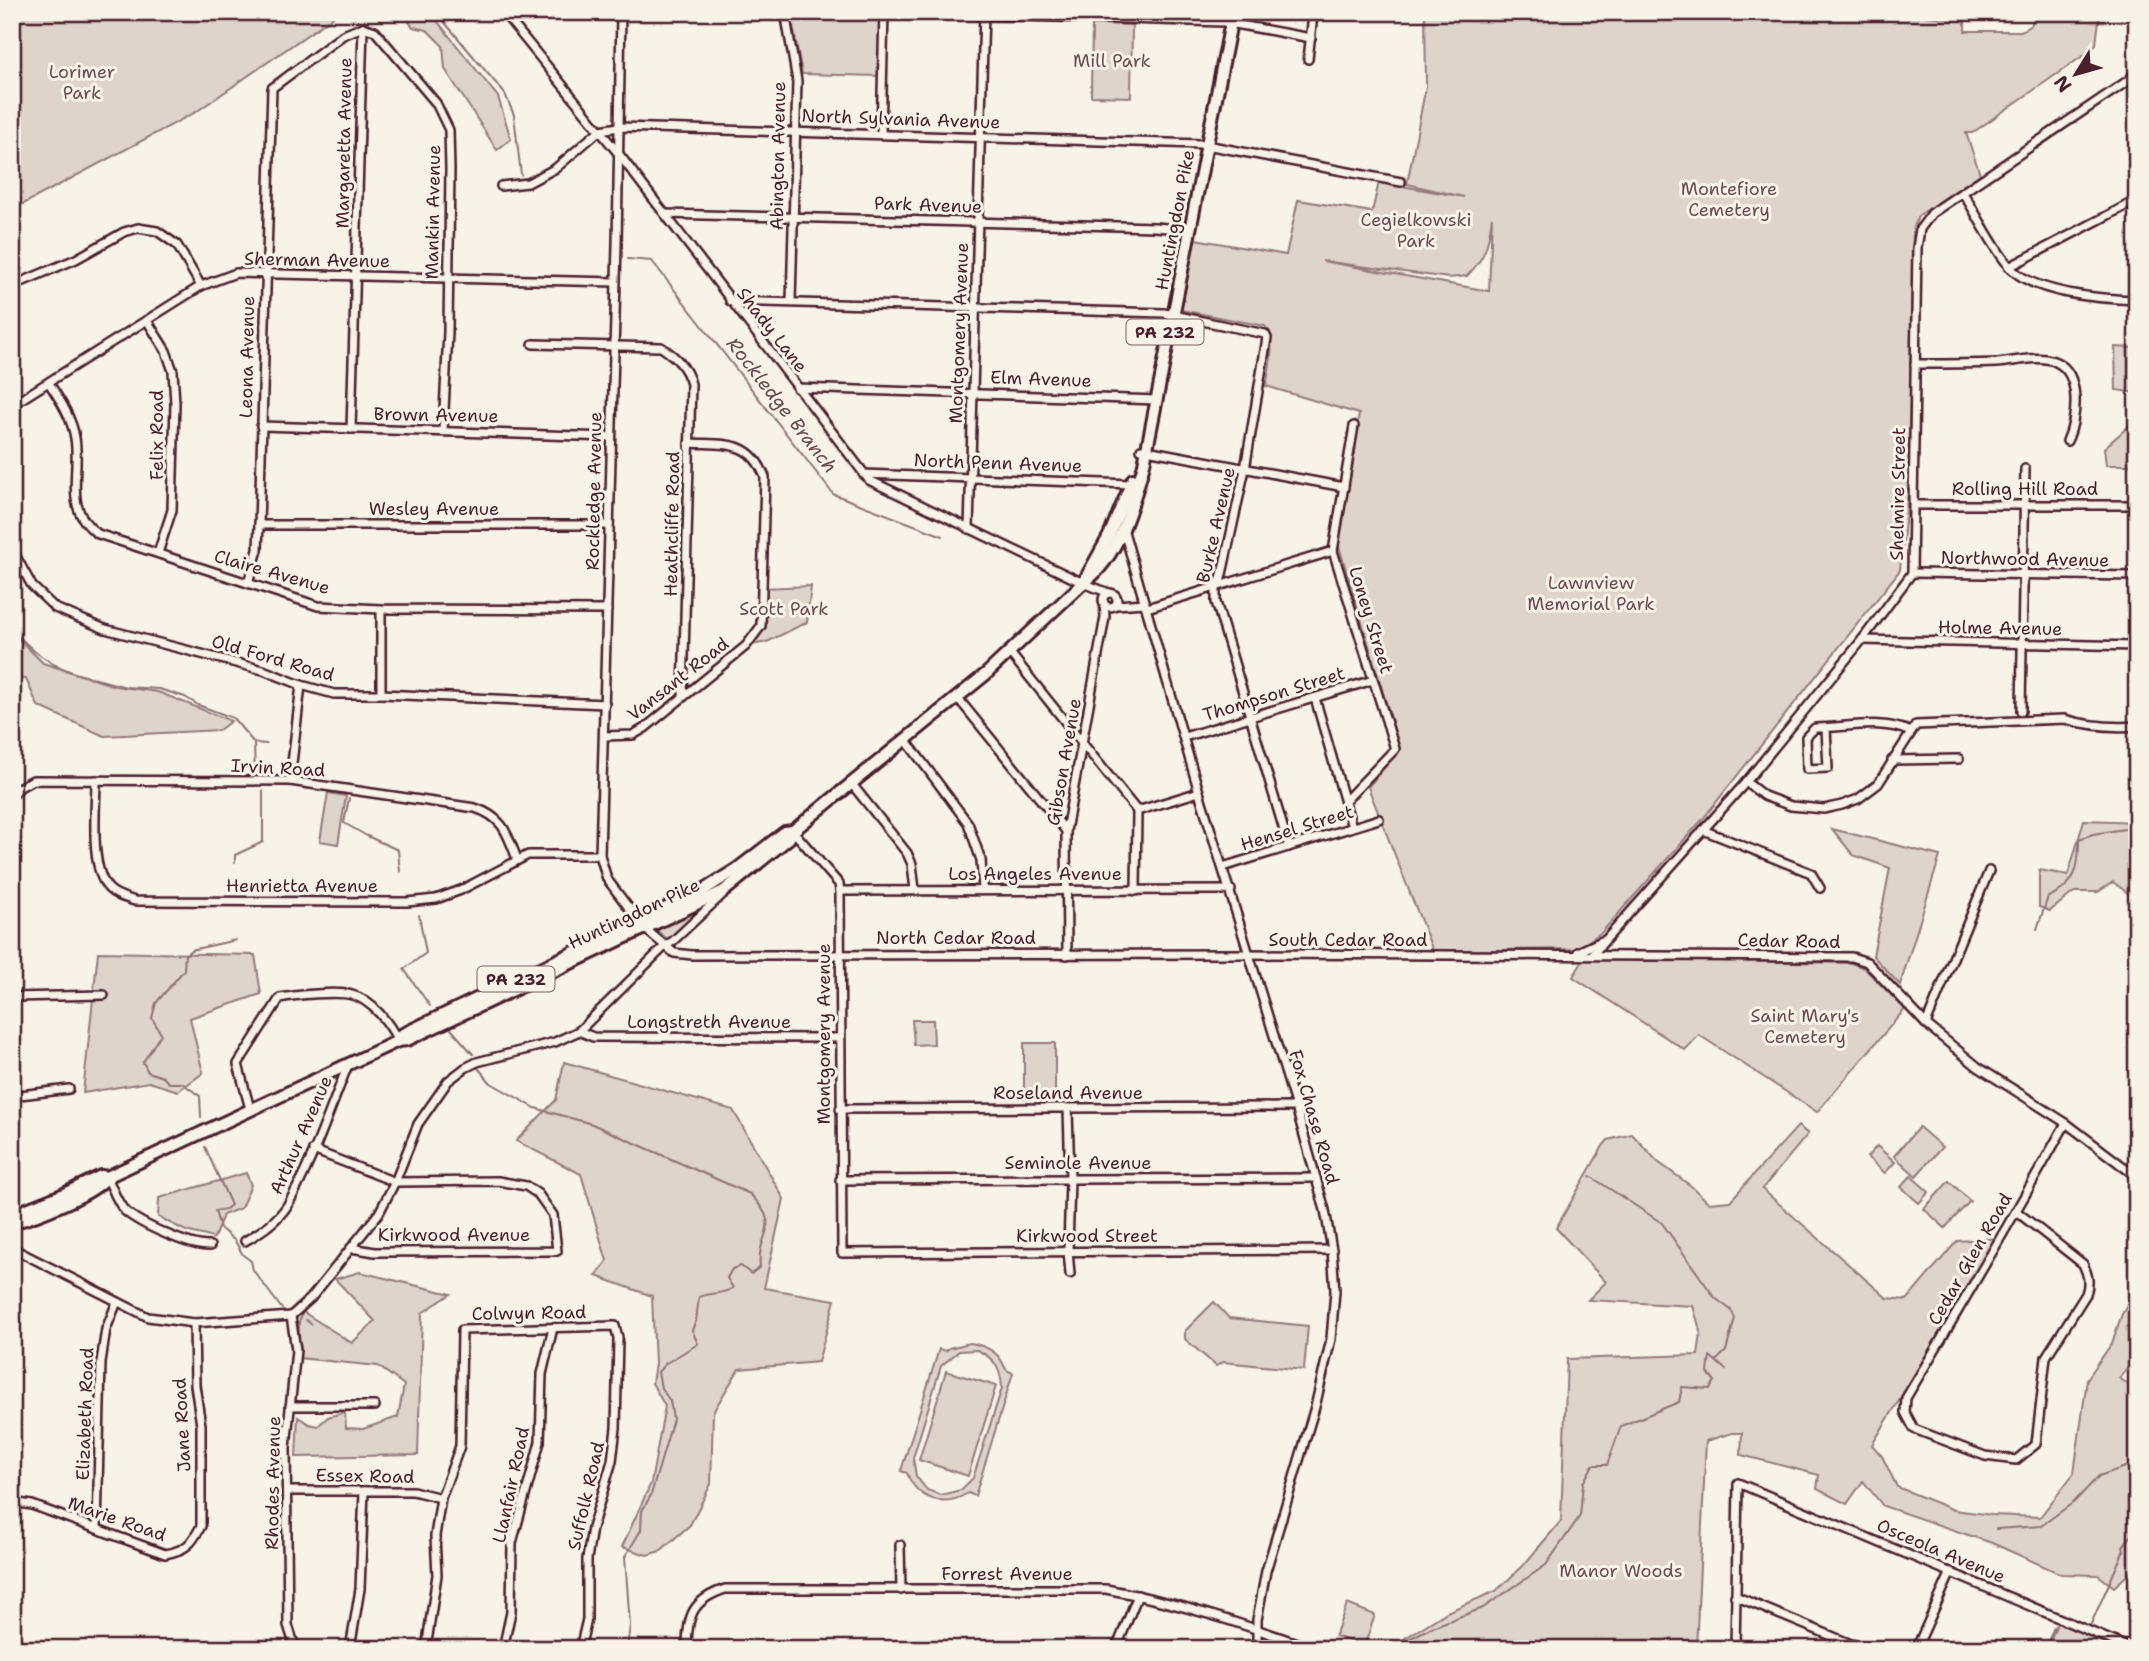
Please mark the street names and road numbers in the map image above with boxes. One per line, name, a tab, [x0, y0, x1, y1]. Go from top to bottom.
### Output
street label: Margaretta Avenue	[331, 57, 357, 229]
street label: Abington Avenue	[765, 81, 791, 231]
street label: North Sylvania Avenue	[801, 104, 1001, 134]
street label: Mankin Avenue	[420, 144, 446, 280]
street label: Huntingdon Pike	[1150, 148, 1200, 292]
street label: Park Avenue	[873, 191, 983, 219]
street label: Montgomery Avenue	[944, 242, 974, 424]
street label: Sherman Avenue	[244, 247, 390, 273]
street label: Shady Lane	[731, 283, 813, 377]
street label: Leona Avenue	[234, 296, 260, 418]
road number: PA 232	[1126, 320, 1204, 344]
street label: Elm Avenue	[990, 365, 1092, 393]
street label: Felix Road	[145, 390, 169, 480]
street label: Brown Avenue	[373, 402, 499, 428]
street label: Rockledge Avenue	[581, 411, 607, 571]
street label: Shelmire Street	[1885, 427, 1911, 561]
street label: North Penn Avenue	[913, 448, 1083, 478]
street label: Heathcliffe Road	[659, 451, 685, 597]
street label: Burke Avenue	[1191, 465, 1241, 585]
street label: Rolling Hill Road	[1952, 477, 2098, 501]
street label: Wesley Avenue	[369, 497, 499, 521]
street label: Claire Avenue	[211, 544, 333, 600]
street label: Northwood Avenue	[1940, 546, 2110, 572]
street label: Loney Street	[1343, 564, 1399, 677]
street label: Holme Avenue	[1938, 615, 2062, 641]
street label: Old Ford Road	[209, 629, 337, 687]
street label: Vansant Road	[622, 632, 734, 726]
street label: Thompson Street	[1200, 661, 1348, 727]
street label: Gibson Avenue	[1041, 696, 1087, 828]
street label: Irvin Road	[230, 754, 326, 782]
street label: Hensel Street	[1238, 799, 1357, 857]
street label: Los Angeles Avenue	[948, 862, 1122, 886]
street label: Huntingdon Pike	[564, 873, 704, 955]
street label: Henrietta Avenue	[226, 874, 378, 898]
street label: North Cedar Road	[876, 926, 1036, 950]
street label: South Cedar Road	[1269, 928, 1427, 952]
street label: Cedar Road	[1737, 928, 1841, 954]
street label: Montgomery Avenue	[812, 943, 836, 1125]
road number: PA 232	[477, 967, 554, 992]
street label: Longstreth Avenue	[627, 1010, 791, 1034]
street label: Fox Chase Road	[1283, 1047, 1345, 1187]
street label: Arthur Avenue	[264, 1072, 338, 1198]
street label: Roseland Avenue	[993, 1081, 1143, 1105]
street label: Seminole Avenue	[1005, 1151, 1151, 1175]
street label: Cedar Glen Road	[1922, 1189, 2018, 1329]
street label: Kirkwood Avenue	[378, 1223, 530, 1247]
street label: Kirkwood Street	[1016, 1224, 1158, 1248]
street label: Colwyn Road	[471, 1300, 587, 1326]
street label: Elizabeth Road	[71, 1347, 99, 1481]
street label: Jane Road	[168, 1377, 196, 1473]
street label: Rhodes Avenue	[260, 1416, 286, 1550]
street label: Llanfair Road	[487, 1425, 535, 1545]
street label: Suffolk Road	[562, 1439, 610, 1553]
street label: Essex Road	[315, 1463, 415, 1489]
street label: Marie Road	[65, 1491, 169, 1547]
street label: Osceola Avenue	[1873, 1513, 2009, 1589]
street label: Forrest Avenue	[941, 1562, 1073, 1586]

